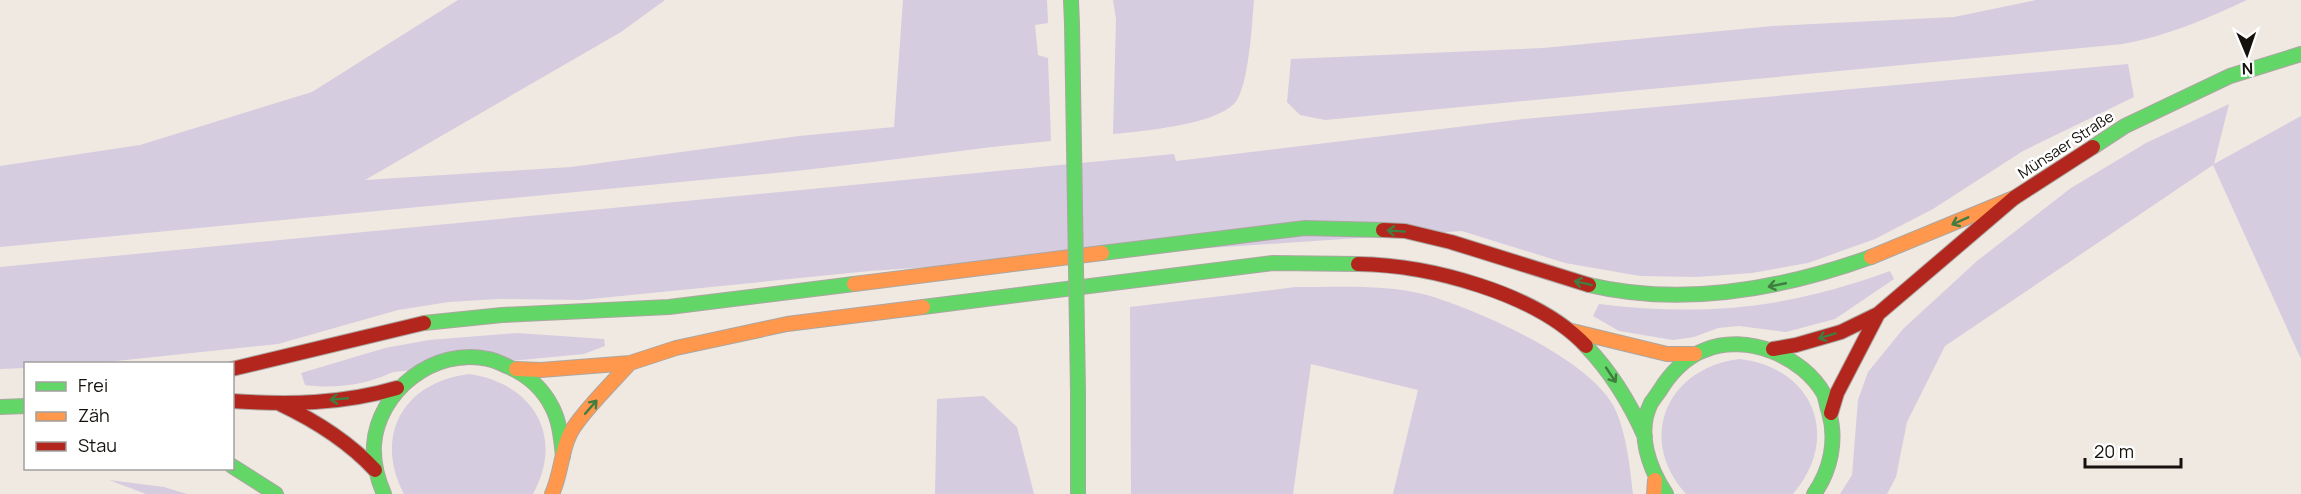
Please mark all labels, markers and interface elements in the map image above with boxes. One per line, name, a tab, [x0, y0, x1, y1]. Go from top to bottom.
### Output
north arrow	[2217, 24, 2277, 84]
text: N	[2241, 58, 2254, 80]
street label: Münsaer Straße	[2014, 106, 2118, 183]
one-way arrow	[1952, 216, 1970, 228]
one-way arrow	[1386, 225, 1406, 236]
one-way arrow	[1574, 277, 1593, 288]
one-way arrow	[1767, 280, 1787, 291]
one-way arrow	[1818, 331, 1837, 342]
legend	[24, 362, 234, 470]
one-way arrow	[1605, 366, 1617, 383]
text: Frei	[78, 373, 108, 397]
one-way arrow	[330, 394, 350, 405]
one-way arrow	[585, 399, 598, 415]
text: Zäh	[78, 403, 110, 427]
scale bar	[2085, 431, 2181, 469]
text: Stau	[78, 433, 117, 457]
text: 20 m	[2094, 439, 2134, 463]

